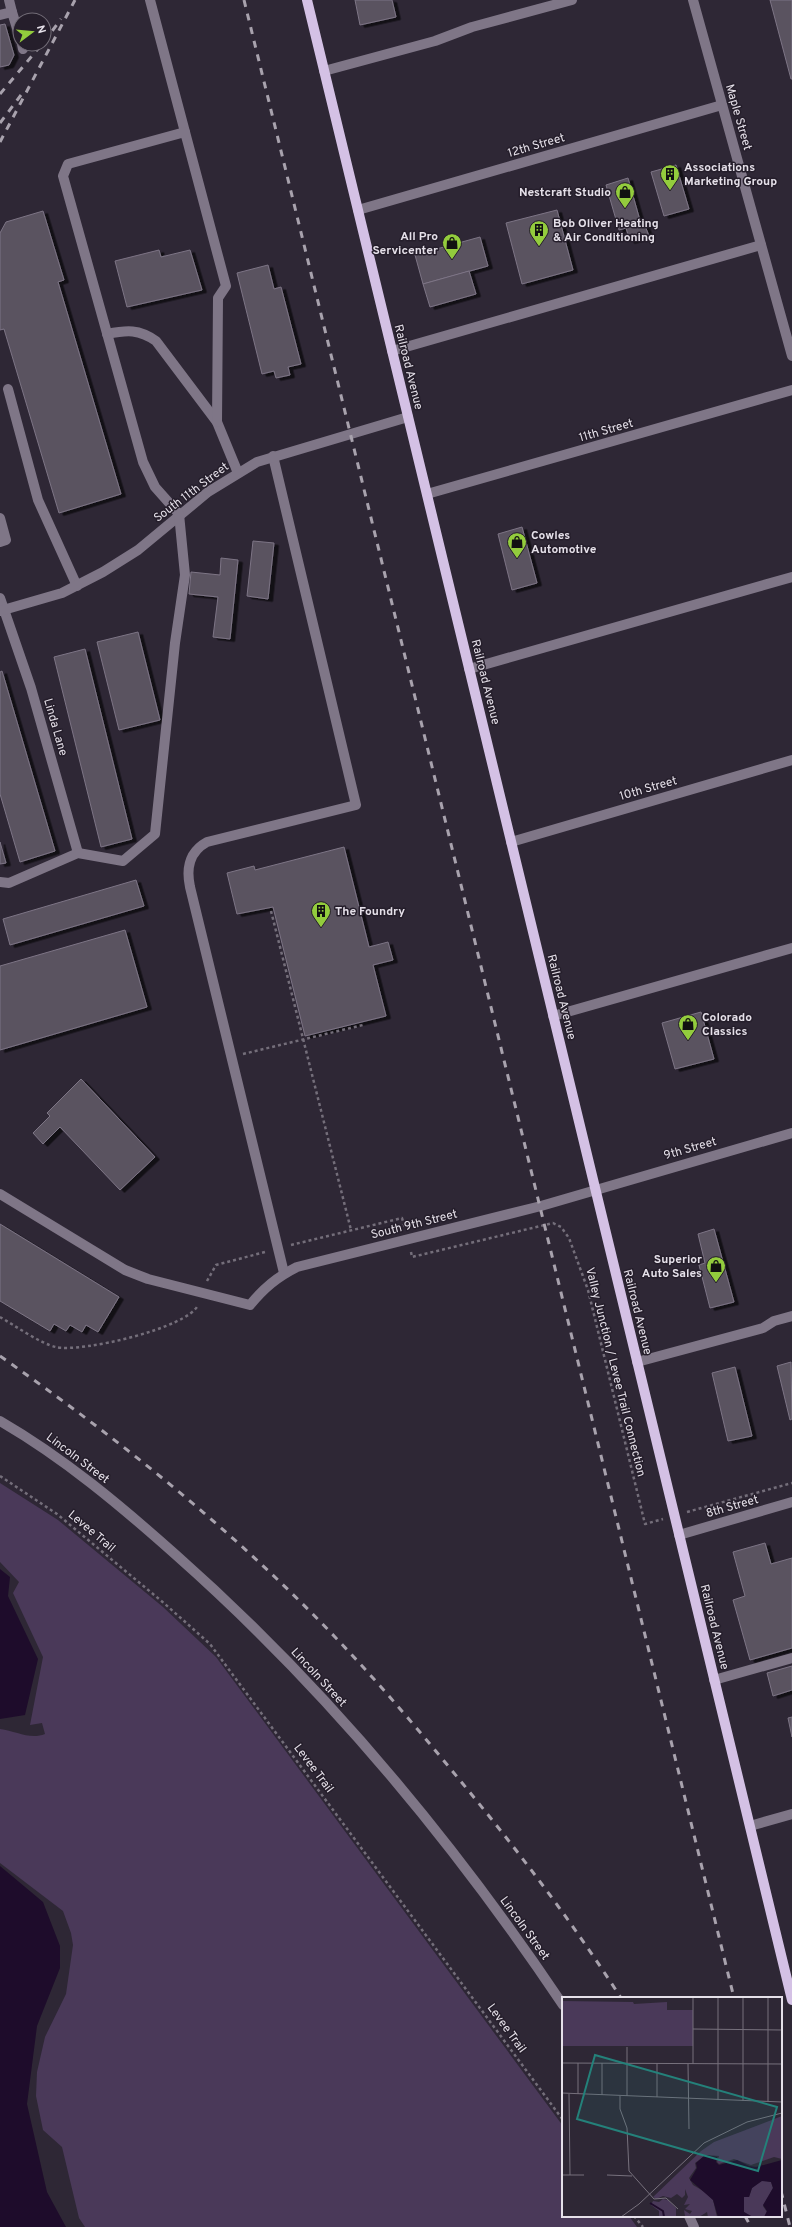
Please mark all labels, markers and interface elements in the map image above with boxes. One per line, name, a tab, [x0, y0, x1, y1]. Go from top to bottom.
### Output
north arrow	[12, 12, 52, 52]
text: N	[33, 24, 48, 35]
street label: Maple Street	[721, 82, 755, 152]
street label: 12th Street	[506, 130, 567, 162]
place label: Associations Marketing Group	[684, 160, 777, 190]
building icon: Associations Marketing Group	[659, 163, 681, 191]
shop icon: Nestcraft Studio	[614, 181, 636, 209]
place label: Nestcraft Studio	[519, 185, 611, 201]
place label: Bob Oliver Heating & Air Conditioning	[553, 216, 659, 246]
building icon: Bob Oliver Heating & Air Conditioning	[528, 219, 550, 247]
place label: All Pro Servicenter	[372, 229, 438, 259]
shop icon: All Pro Servicenter	[441, 232, 463, 260]
street label: Railroad Avenue	[390, 323, 426, 412]
street label: 11th Street	[577, 416, 635, 446]
street label: South 11th Street	[151, 459, 232, 526]
place label: Cowles Automotive	[531, 528, 597, 558]
shop icon: Cowles Automotive	[506, 531, 528, 559]
street label: Railroad Avenue	[467, 638, 503, 727]
street label: Linda Lane	[39, 697, 71, 758]
street label: 10th Street	[618, 773, 679, 805]
building icon: The Foundry	[310, 900, 332, 928]
place label: The Foundry	[335, 904, 405, 920]
street label: Railroad Avenue	[543, 953, 579, 1042]
place label: Colorado Classics	[702, 1010, 752, 1040]
shop icon: Colorado Classics	[677, 1013, 699, 1041]
street label: 9th Street	[662, 1134, 718, 1164]
street label: South 9th Street	[369, 1207, 459, 1243]
place label: Superior Auto Sales	[642, 1252, 702, 1282]
shop icon: Superior Auto Sales	[705, 1255, 727, 1283]
street label: Valley Junction / Levee Trail Connection	[581, 1266, 649, 1479]
street label: Railroad Avenue	[619, 1268, 655, 1357]
street label: Lincoln Street	[43, 1430, 112, 1488]
street label: 8th Street	[704, 1492, 760, 1522]
street label: Levee Trail	[64, 1507, 118, 1556]
street label: Railroad Avenue	[696, 1583, 732, 1672]
street label: Lincoln Street	[287, 1645, 350, 1711]
street label: Levee Trail	[290, 1741, 337, 1796]
street label: Lincoln Street	[496, 1893, 553, 1964]
inset map	[562, 1997, 782, 2217]
street label: Levee Trail	[483, 2001, 530, 2056]

